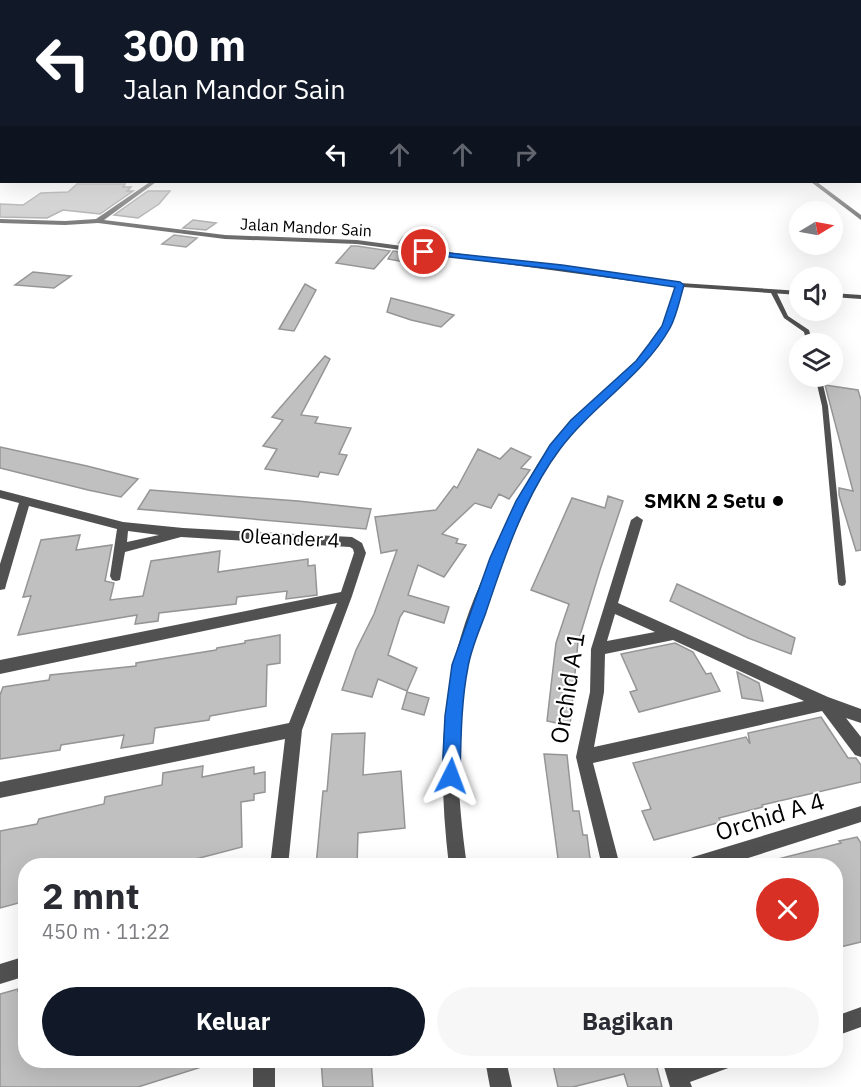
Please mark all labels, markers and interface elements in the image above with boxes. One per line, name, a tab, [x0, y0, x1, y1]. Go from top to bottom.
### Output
text: 300 m	[123, 18, 246, 73]
icon: left	[24, 24, 102, 102]
text: Jalan Mandor Sain	[123, 71, 346, 106]
icon: left	[320, 138, 353, 171]
icon: ahead	[383, 138, 416, 171]
icon: ahead	[446, 138, 479, 171]
icon: right	[509, 138, 542, 171]
north arrow	[789, 201, 843, 255]
map controls	[789, 201, 843, 387]
street label: Jalan Mandor Sain	[240, 214, 372, 240]
pin	[398, 226, 449, 277]
icon: arrive	[407, 235, 440, 268]
button: sound	[789, 267, 843, 321]
button: layers	[789, 333, 843, 387]
place label: SMKN 2 Setu	[644, 487, 766, 514]
marker: SMKN 2 Setu	[771, 494, 785, 508]
street label: Oleander 4	[240, 521, 340, 554]
street label: Orchid A 1	[542, 630, 592, 746]
position arrow	[419, 744, 483, 808]
street label: Orchid A 4	[711, 784, 828, 848]
text: 2 mnt	[42, 872, 140, 919]
button: close	[756, 878, 819, 941]
text: 450 m · 11:22	[42, 918, 170, 945]
button: Keluar	[42, 987, 425, 1056]
button: Bagikan	[437, 987, 819, 1056]

